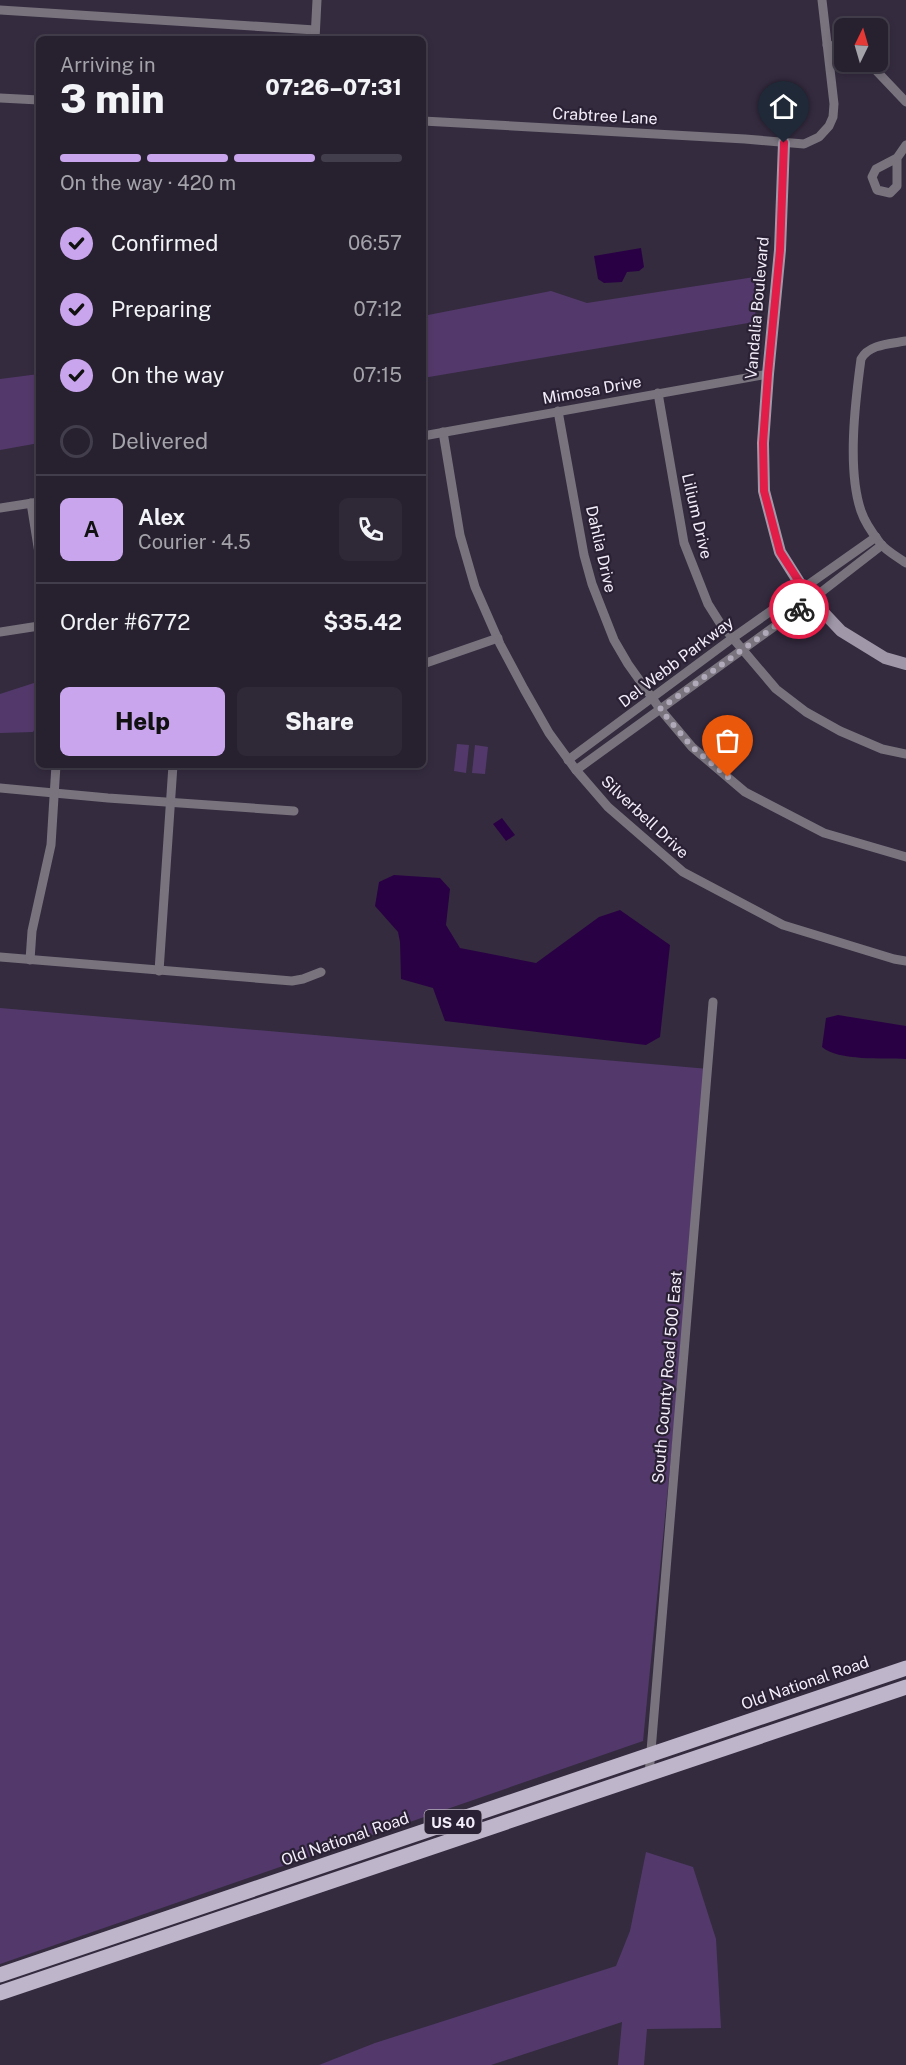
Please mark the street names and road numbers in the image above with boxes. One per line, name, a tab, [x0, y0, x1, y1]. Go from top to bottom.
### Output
street label: Crabtree Lane	[552, 104, 658, 128]
street label: Vandalia Boulevard	[741, 236, 773, 380]
street label: Mimosa Drive	[541, 372, 643, 408]
street label: Lilium Drive	[678, 471, 716, 561]
street label: Dahlia Drive	[582, 504, 620, 594]
street label: Del Webb Parkway	[615, 612, 737, 711]
street label: Silverbell Drive	[597, 772, 693, 862]
street label: South County Road 500 East	[648, 1270, 686, 1484]
street label: Old National Road	[739, 1652, 871, 1714]
street label: Old National Road	[279, 1808, 411, 1870]
road number: US 40	[424, 1810, 482, 1834]

